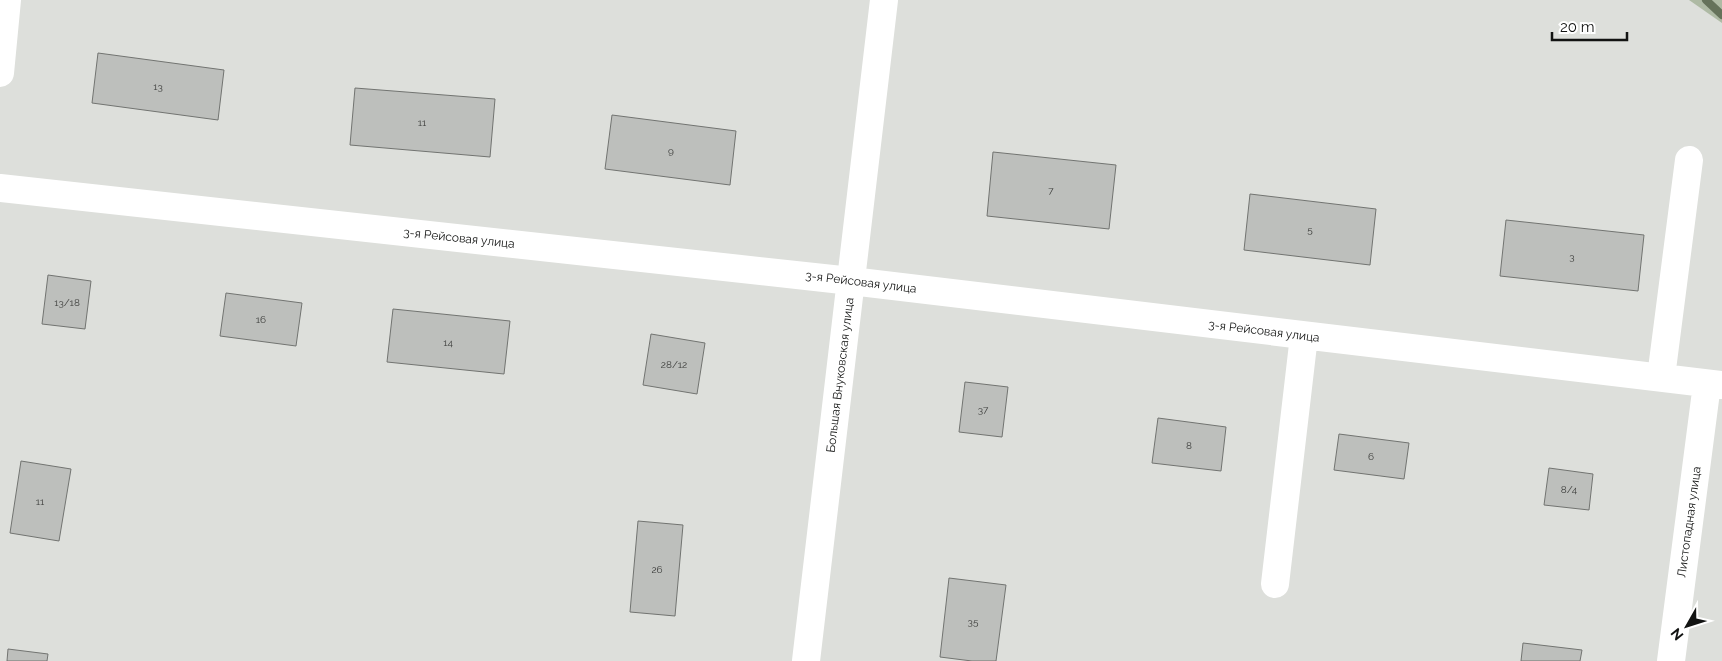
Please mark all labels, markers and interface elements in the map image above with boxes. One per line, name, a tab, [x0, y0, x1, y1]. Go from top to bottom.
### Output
scale bar	[1552, 10, 1627, 42]
text: 20 m	[1560, 18, 1595, 36]
house number: 13	[153, 81, 163, 92]
house number: 11	[418, 117, 427, 128]
house number: 9	[668, 145, 674, 156]
house number: 7	[1048, 185, 1054, 196]
house number: 5	[1307, 224, 1313, 235]
street label: 3-я Рейсовая улица	[403, 225, 515, 251]
house number: 3	[1569, 251, 1575, 262]
street label: 3-я Рейсовая улица	[805, 268, 917, 296]
house number: 13/18	[54, 297, 80, 308]
street label: Большая Внуковская улица	[824, 297, 856, 453]
house number: 16	[256, 314, 266, 325]
street label: 3-я Рейсовая улица	[1208, 317, 1320, 345]
house number: 14	[443, 337, 453, 348]
house number: 28/12	[661, 359, 687, 370]
house number: 37	[978, 404, 989, 415]
house number: 8	[1186, 440, 1192, 451]
house number: 6	[1368, 451, 1374, 462]
street label: Листопадная улица	[1674, 466, 1704, 578]
house number: 8/4	[1561, 484, 1578, 495]
house number: 11	[36, 496, 45, 507]
house number: 26	[651, 564, 663, 575]
north arrow	[1662, 601, 1712, 651]
house number: 35	[968, 616, 979, 627]
text: N	[1667, 625, 1686, 643]

